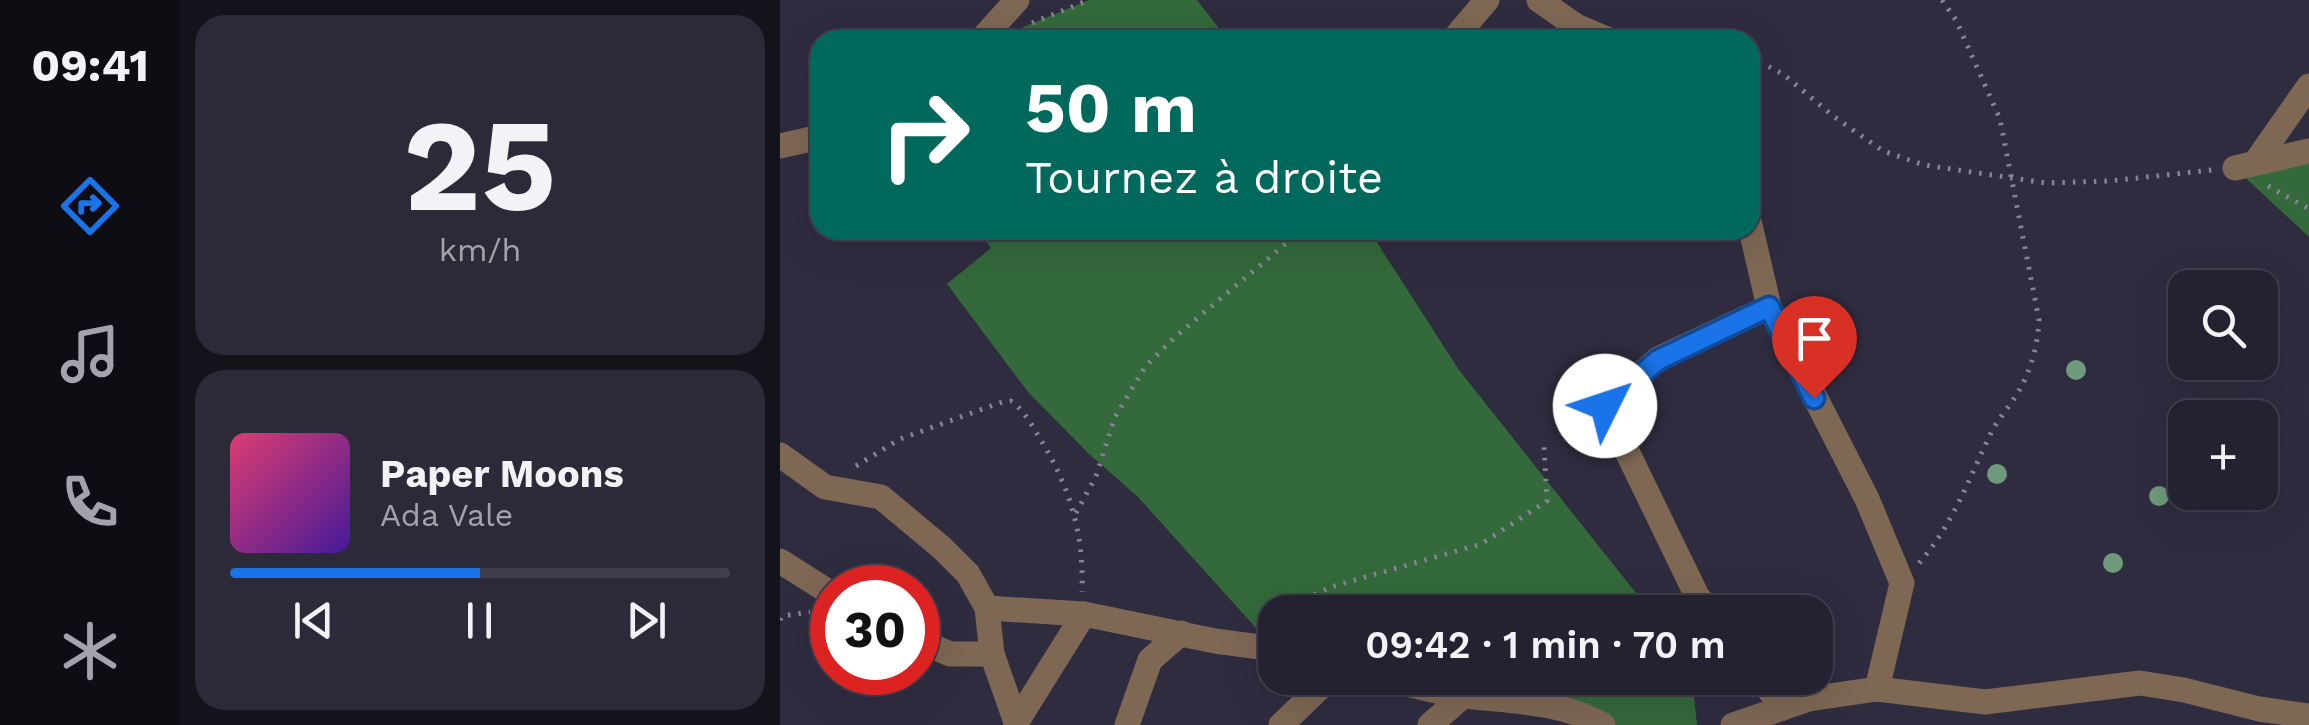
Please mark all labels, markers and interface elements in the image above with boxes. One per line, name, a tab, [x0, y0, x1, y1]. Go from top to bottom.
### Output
text: 09:41	[31, 39, 149, 92]
text: 50 m	[1025, 67, 1197, 149]
icon: right	[860, 70, 990, 200]
text: 25	[403, 89, 557, 242]
text: Tournez à droite	[1025, 151, 1383, 204]
icon: directions	[55, 171, 125, 241]
text: km/h	[439, 231, 521, 269]
map controls	[2168, 270, 2278, 510]
button: search	[2168, 270, 2278, 380]
pin	[1772, 296, 1857, 399]
icon: arrive	[1787, 311, 1842, 366]
icon: music	[55, 319, 125, 389]
position arrow	[1553, 354, 1657, 458]
button: +	[2168, 400, 2278, 510]
text: Paper Moons	[380, 452, 624, 496]
icon: phone	[55, 467, 125, 537]
text: Ada Vale	[380, 496, 513, 534]
speed limit sign: 30	[810, 565, 940, 695]
icon: previous	[286, 593, 341, 648]
icon: pause	[452, 593, 507, 648]
icon: next	[619, 593, 674, 648]
icon: climate	[55, 616, 125, 686]
text: 09:42 · 1 min · 70 m	[1365, 623, 1726, 667]

